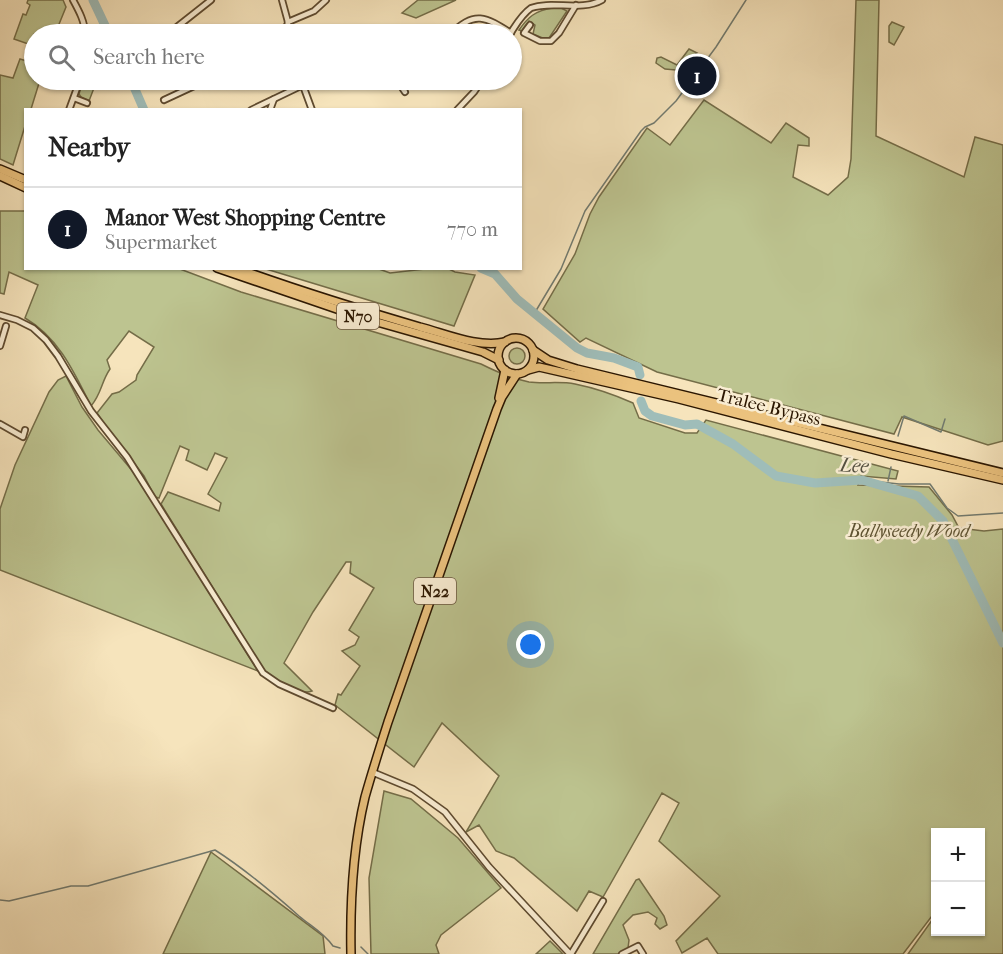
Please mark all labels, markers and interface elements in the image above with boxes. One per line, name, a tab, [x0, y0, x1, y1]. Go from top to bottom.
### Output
search box	[24, 24, 522, 90]
icon: search	[45, 41, 78, 74]
text: Search here	[93, 44, 205, 70]
pin: 1	[678, 54, 716, 98]
text: Nearby	[48, 132, 130, 163]
text: Manor West Shopping Centre	[105, 205, 385, 231]
text: 1	[64, 218, 71, 241]
text: 770 m	[447, 218, 498, 241]
text: Supermarket	[105, 231, 217, 254]
road number: N70	[337, 303, 379, 329]
street label: Tralee Bypass	[715, 384, 823, 431]
water label: Lee	[837, 453, 870, 478]
park label: Ballyseedy Wood	[848, 521, 972, 542]
road number: N22	[414, 578, 456, 604]
your location	[516, 630, 545, 659]
map controls	[931, 828, 985, 936]
button: +	[931, 828, 985, 882]
button: −	[931, 882, 985, 936]

